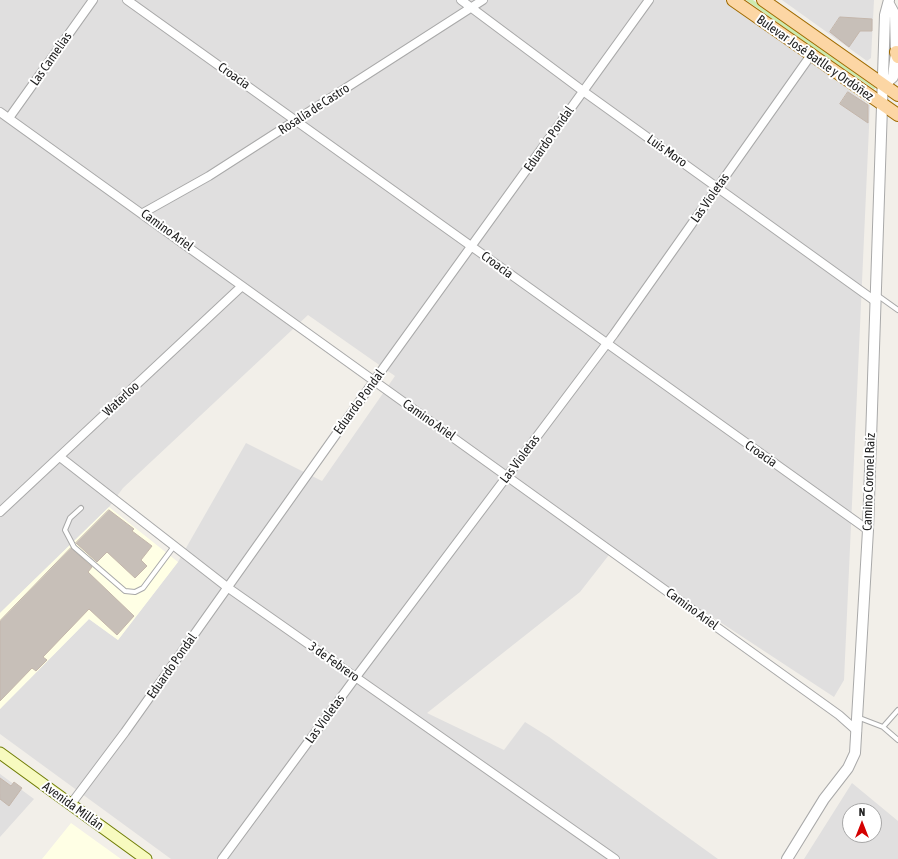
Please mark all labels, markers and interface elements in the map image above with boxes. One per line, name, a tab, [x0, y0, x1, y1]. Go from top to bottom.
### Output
street label: Bulevar José Batlle y Ordóñez	[754, 12, 876, 104]
street label: Las Camelias	[27, 29, 75, 89]
street label: Croacia	[215, 59, 253, 93]
street label: Rosalía de Castro	[276, 80, 352, 138]
street label: Eduardo Pondal	[521, 103, 577, 175]
street label: Luis Moro	[644, 132, 690, 170]
street label: Las Violetas	[687, 170, 733, 226]
street label: Camino Ariel	[138, 206, 196, 254]
street label: Croacia	[478, 248, 516, 282]
street label: Eduardo Pondal	[330, 367, 388, 437]
street label: Waterloo	[100, 378, 142, 420]
street label: Camino Ariel	[400, 396, 458, 444]
street label: Las Violetas	[497, 432, 543, 486]
street label: Camino Coronel Raíz	[859, 433, 879, 531]
street label: Croacia	[742, 437, 780, 471]
street label: Camino Ariel	[663, 585, 721, 633]
street label: Eduardo Pondal	[144, 630, 200, 702]
street label: 3 de Febrero	[306, 639, 362, 685]
street label: Las Violetas	[302, 692, 348, 746]
street label: Avenida Millán	[39, 779, 107, 833]
north arrow	[842, 803, 882, 843]
text: N	[859, 806, 865, 818]

